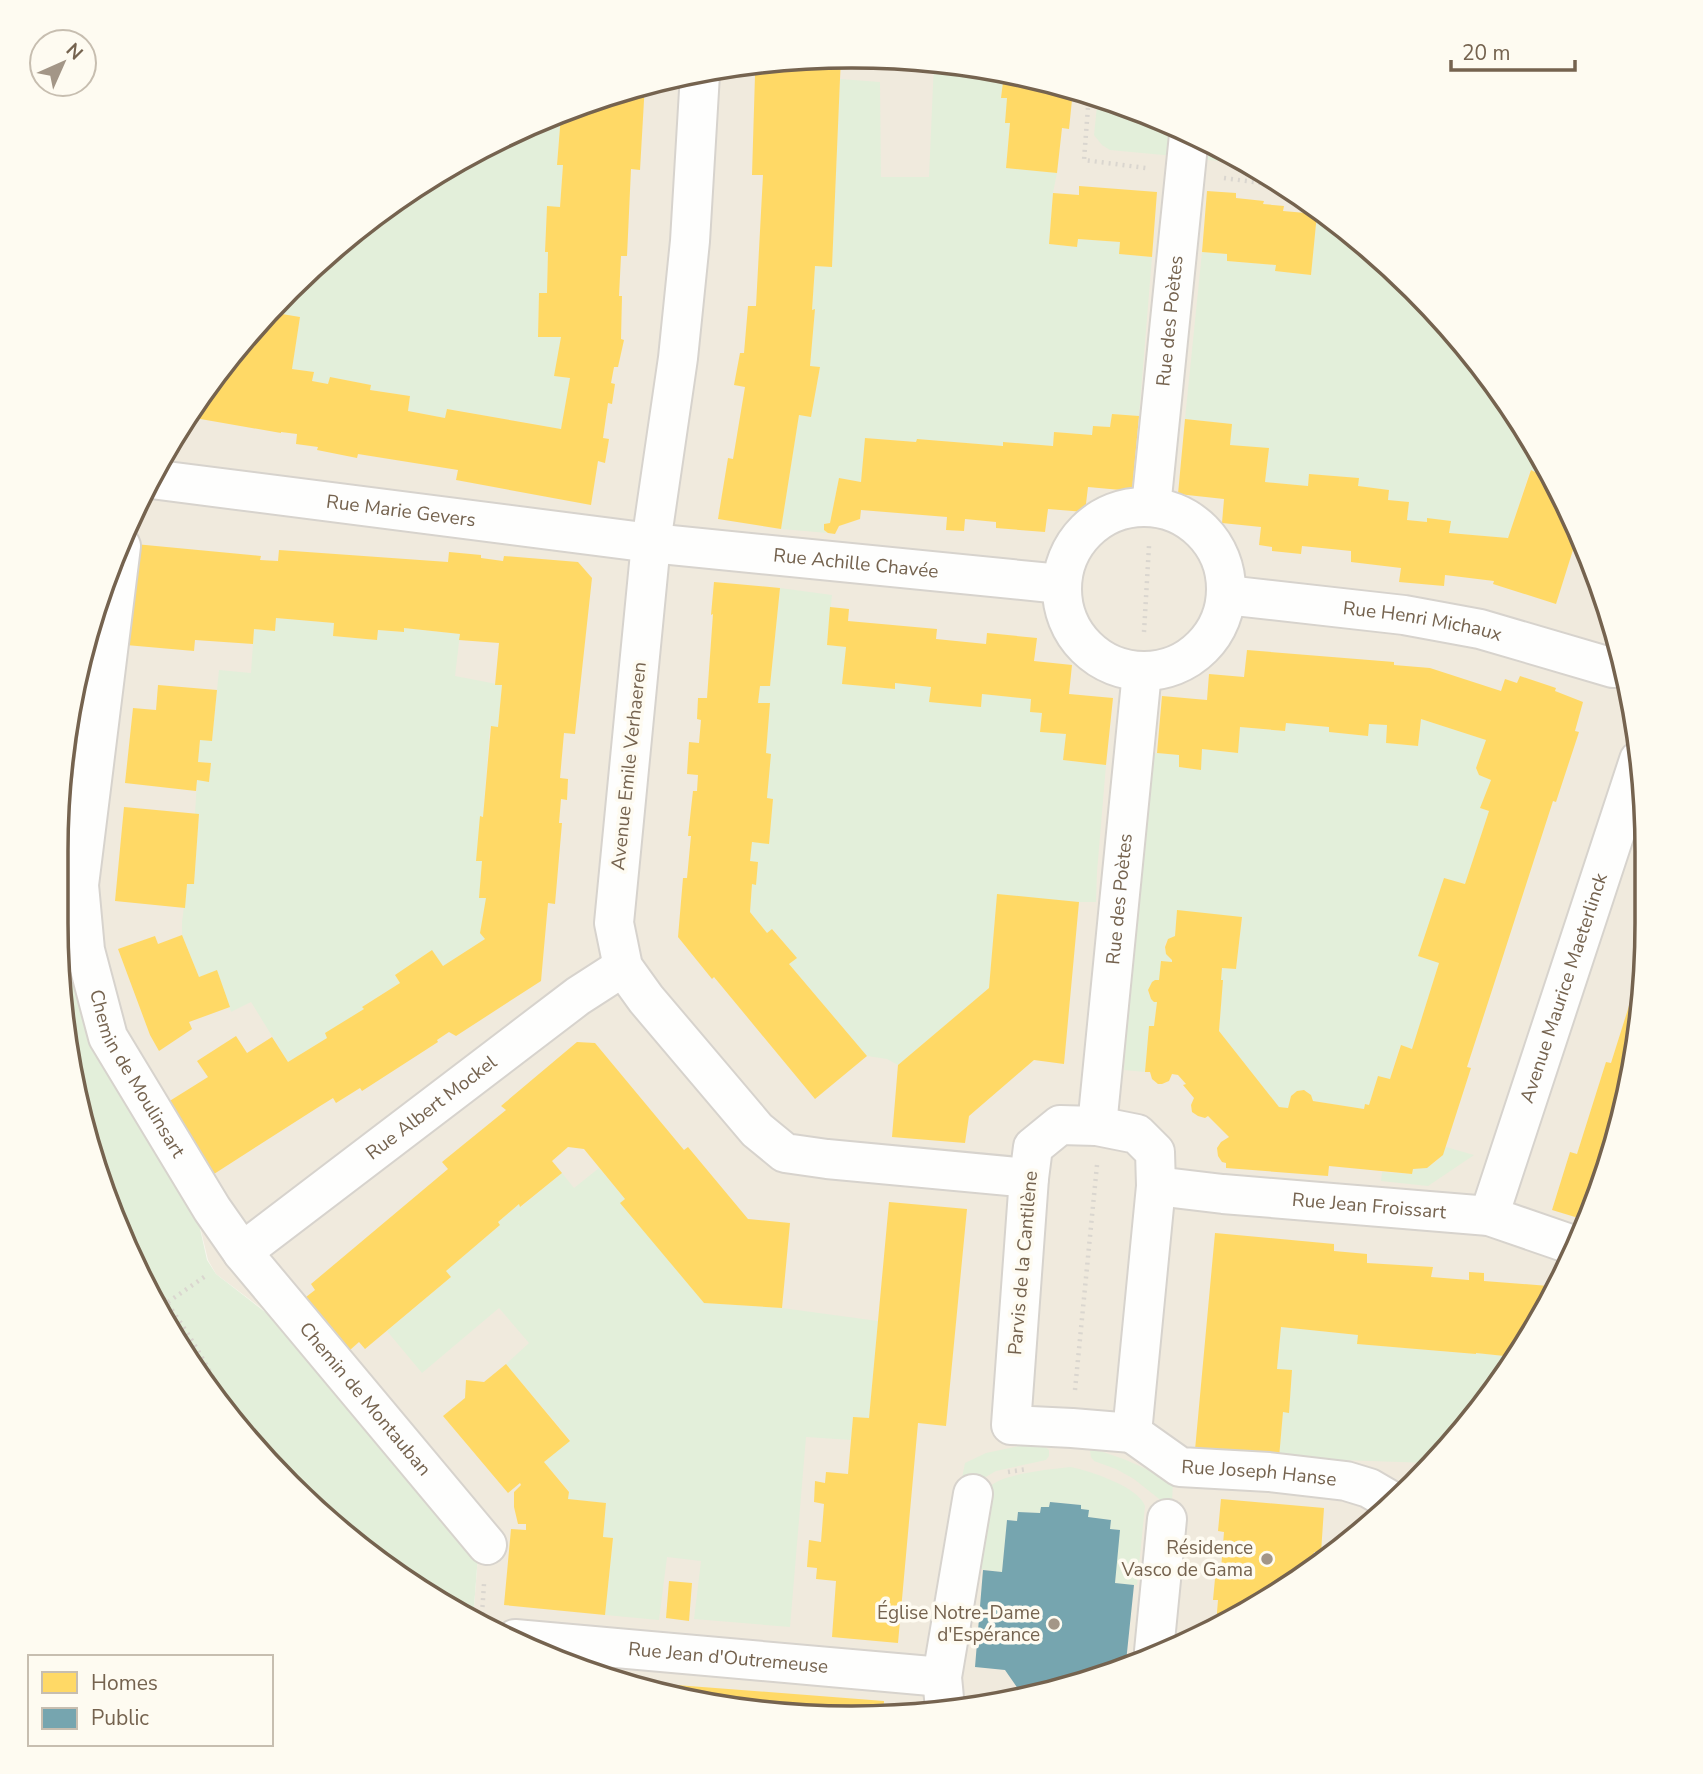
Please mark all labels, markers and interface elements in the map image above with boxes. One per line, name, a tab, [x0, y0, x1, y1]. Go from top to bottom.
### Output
north arrow	[28, 28, 98, 98]
scale bar	[1451, 28, 1575, 72]
text: N	[60, 37, 89, 66]
text: 20 m	[1462, 39, 1511, 67]
street label: Rue des Poètes	[1150, 254, 1190, 388]
street label: Rue Marie Gevers	[325, 489, 477, 533]
street label: Rue Achille Chavée	[772, 542, 940, 585]
street label: Rue Henri Michaux	[1341, 595, 1505, 648]
street label: Avenue Emile Verhaeren	[605, 661, 653, 871]
street label: Rue des Poètes	[1100, 832, 1139, 966]
street label: Avenue Maurice Maeterlinck	[1514, 869, 1614, 1106]
street label: Chemin de Moulinsart	[83, 987, 191, 1163]
street label: Rue Albert Mockel	[360, 1049, 503, 1166]
street label: Parvis de la Cantilène	[1002, 1170, 1044, 1356]
street label: Rue Jean Froissart	[1291, 1187, 1448, 1225]
street label: Chemin de Montauban	[293, 1317, 437, 1481]
street label: Rue Joseph Hanse	[1181, 1454, 1338, 1493]
place label: Résidence Vasco de Gama	[1120, 1535, 1253, 1583]
marker: Résidence Vasco de Gama	[1259, 1551, 1275, 1567]
place label: Église Notre-Dame d'Espérance	[877, 1600, 1040, 1648]
marker: Église Notre-Dame d'Espérance	[1046, 1616, 1062, 1632]
street label: Rue Jean d'Outremeuse	[627, 1636, 829, 1680]
legend	[28, 1655, 273, 1746]
text: Homes	[91, 1669, 158, 1697]
text: Public	[91, 1704, 149, 1732]

